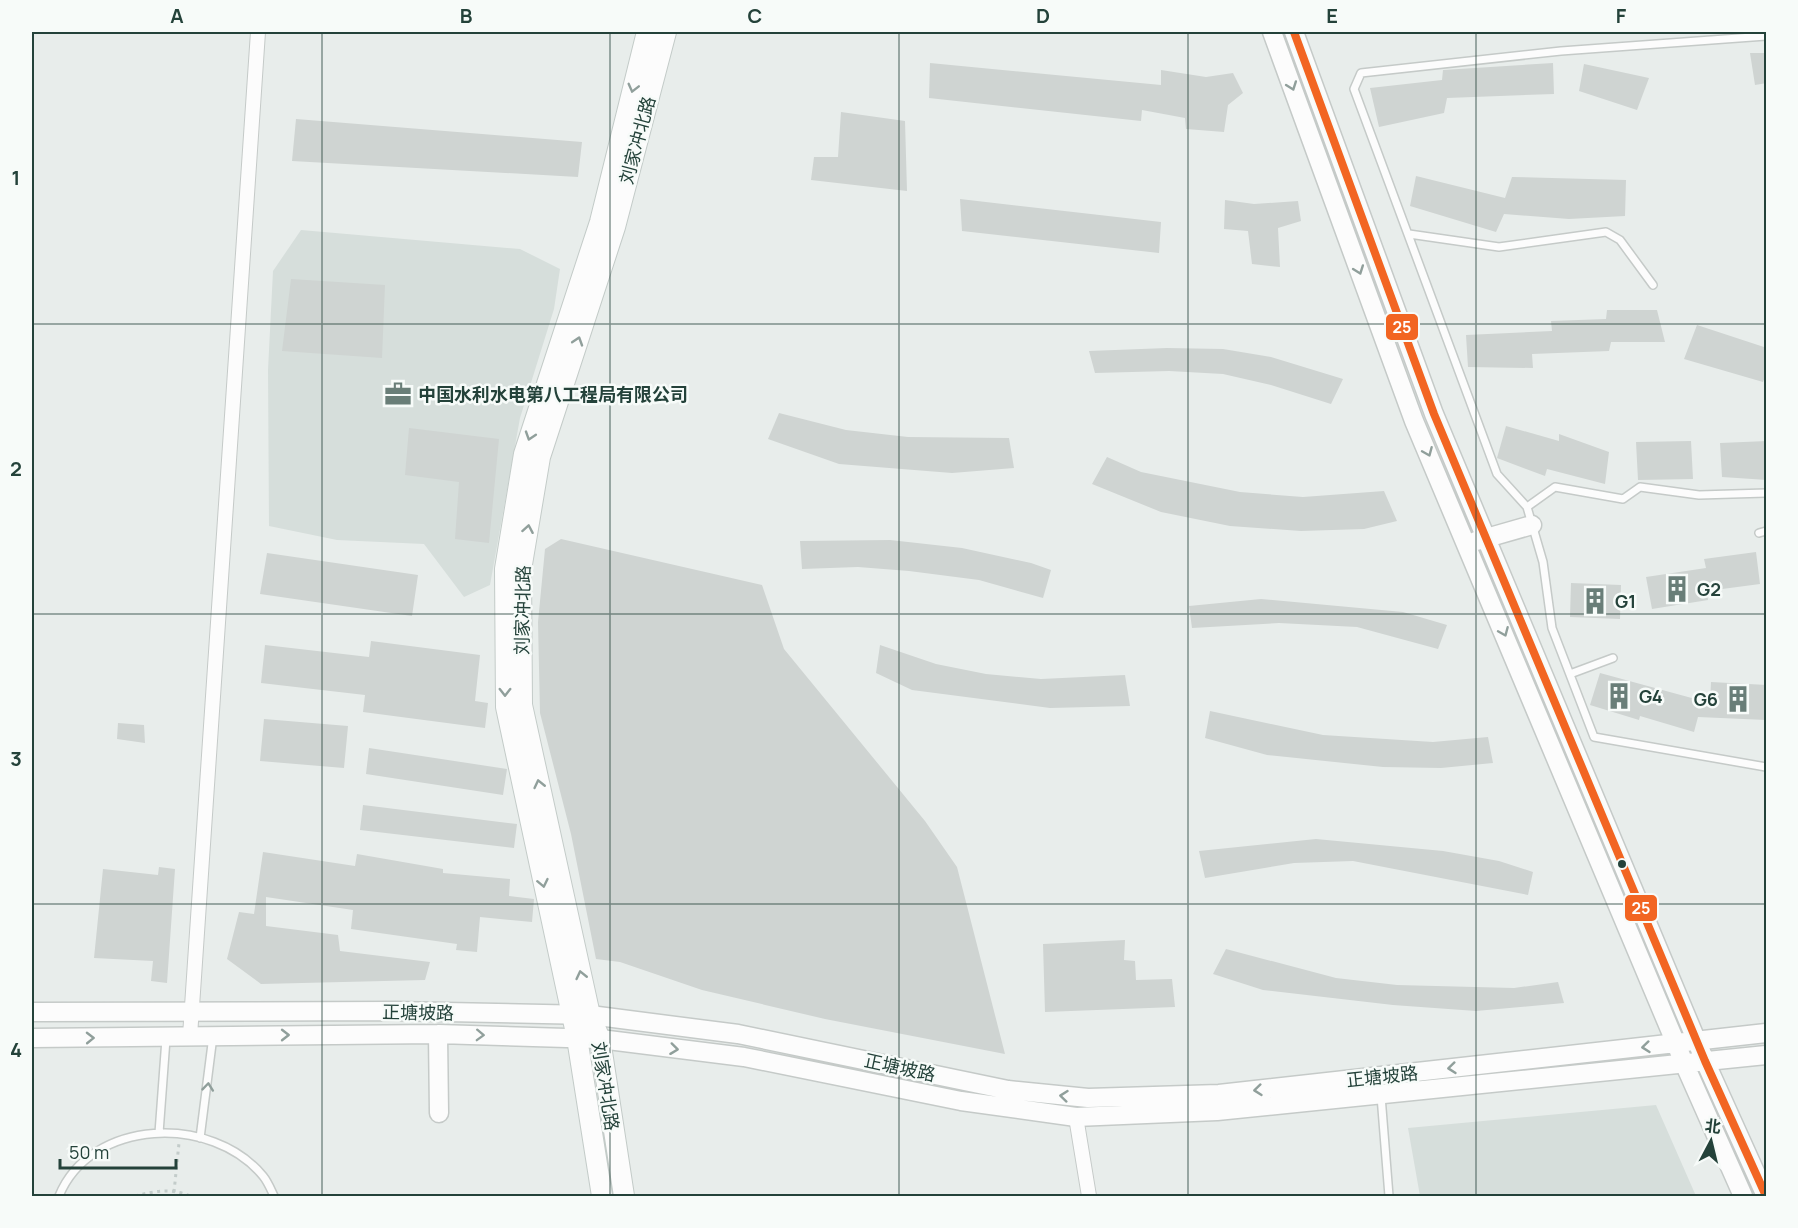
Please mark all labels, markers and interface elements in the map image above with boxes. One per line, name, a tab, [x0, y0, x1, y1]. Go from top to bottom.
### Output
text: A	[170, 2, 184, 29]
text: B	[460, 2, 473, 29]
text: C	[748, 2, 762, 29]
text: D	[1036, 2, 1050, 29]
text: E	[1326, 2, 1338, 29]
text: F	[1616, 2, 1627, 29]
one-way arrow	[1285, 81, 1298, 91]
one-way arrow	[627, 83, 640, 93]
street label: 刘家冲北路	[614, 93, 660, 187]
text: 1	[12, 164, 20, 191]
one-way arrow	[1352, 263, 1364, 274]
line badge: 25	[1385, 313, 1419, 341]
text: 25	[1393, 316, 1411, 338]
one-way arrow	[570, 336, 583, 347]
office icon: 中国水利水电第八工程局有限公司	[383, 379, 413, 409]
place label: 中国水利水电第八工程局有限公司	[418, 382, 688, 406]
one-way arrow	[525, 430, 537, 441]
one-way arrow	[1421, 446, 1433, 457]
text: 2	[10, 455, 22, 482]
one-way arrow	[521, 524, 533, 533]
street label: 刘家冲北路	[509, 565, 535, 655]
building icon: G2	[1662, 574, 1692, 604]
place label: G2	[1697, 577, 1721, 601]
building icon: G1	[1580, 586, 1610, 616]
place label: G1	[1615, 589, 1636, 613]
one-way arrow	[1497, 625, 1509, 636]
building icon: G4	[1604, 681, 1634, 711]
place label: G4	[1639, 684, 1663, 708]
building icon: G6	[1723, 684, 1753, 714]
one-way arrow	[499, 687, 512, 696]
place label: G6	[1694, 687, 1718, 711]
text: 3	[10, 745, 22, 772]
one-way arrow	[533, 779, 546, 789]
unlabelled marker	[1616, 858, 1628, 870]
one-way arrow	[536, 878, 549, 888]
line badge: 25	[1624, 894, 1658, 922]
text: 25	[1632, 897, 1650, 919]
one-way arrow	[576, 970, 589, 980]
street label: 正塘坡路	[382, 999, 454, 1025]
one-way arrow	[280, 1029, 289, 1041]
one-way arrow	[475, 1029, 484, 1041]
one-way arrow	[85, 1031, 94, 1044]
text: 4	[10, 1036, 22, 1063]
street label: 刘家冲北路	[587, 1040, 625, 1132]
one-way arrow	[1641, 1040, 1650, 1053]
one-way arrow	[670, 1042, 679, 1054]
street label: 正塘坡路	[862, 1048, 938, 1086]
street label: 正塘坡路	[1345, 1060, 1419, 1092]
one-way arrow	[1447, 1061, 1457, 1074]
one-way arrow	[201, 1082, 214, 1091]
one-way arrow	[1254, 1083, 1263, 1096]
one-way arrow	[1059, 1090, 1068, 1103]
north arrow	[1681, 1111, 1741, 1171]
text: 北	[1704, 1114, 1722, 1138]
scale bar	[60, 1132, 176, 1170]
text: 50 m	[69, 1140, 109, 1164]

